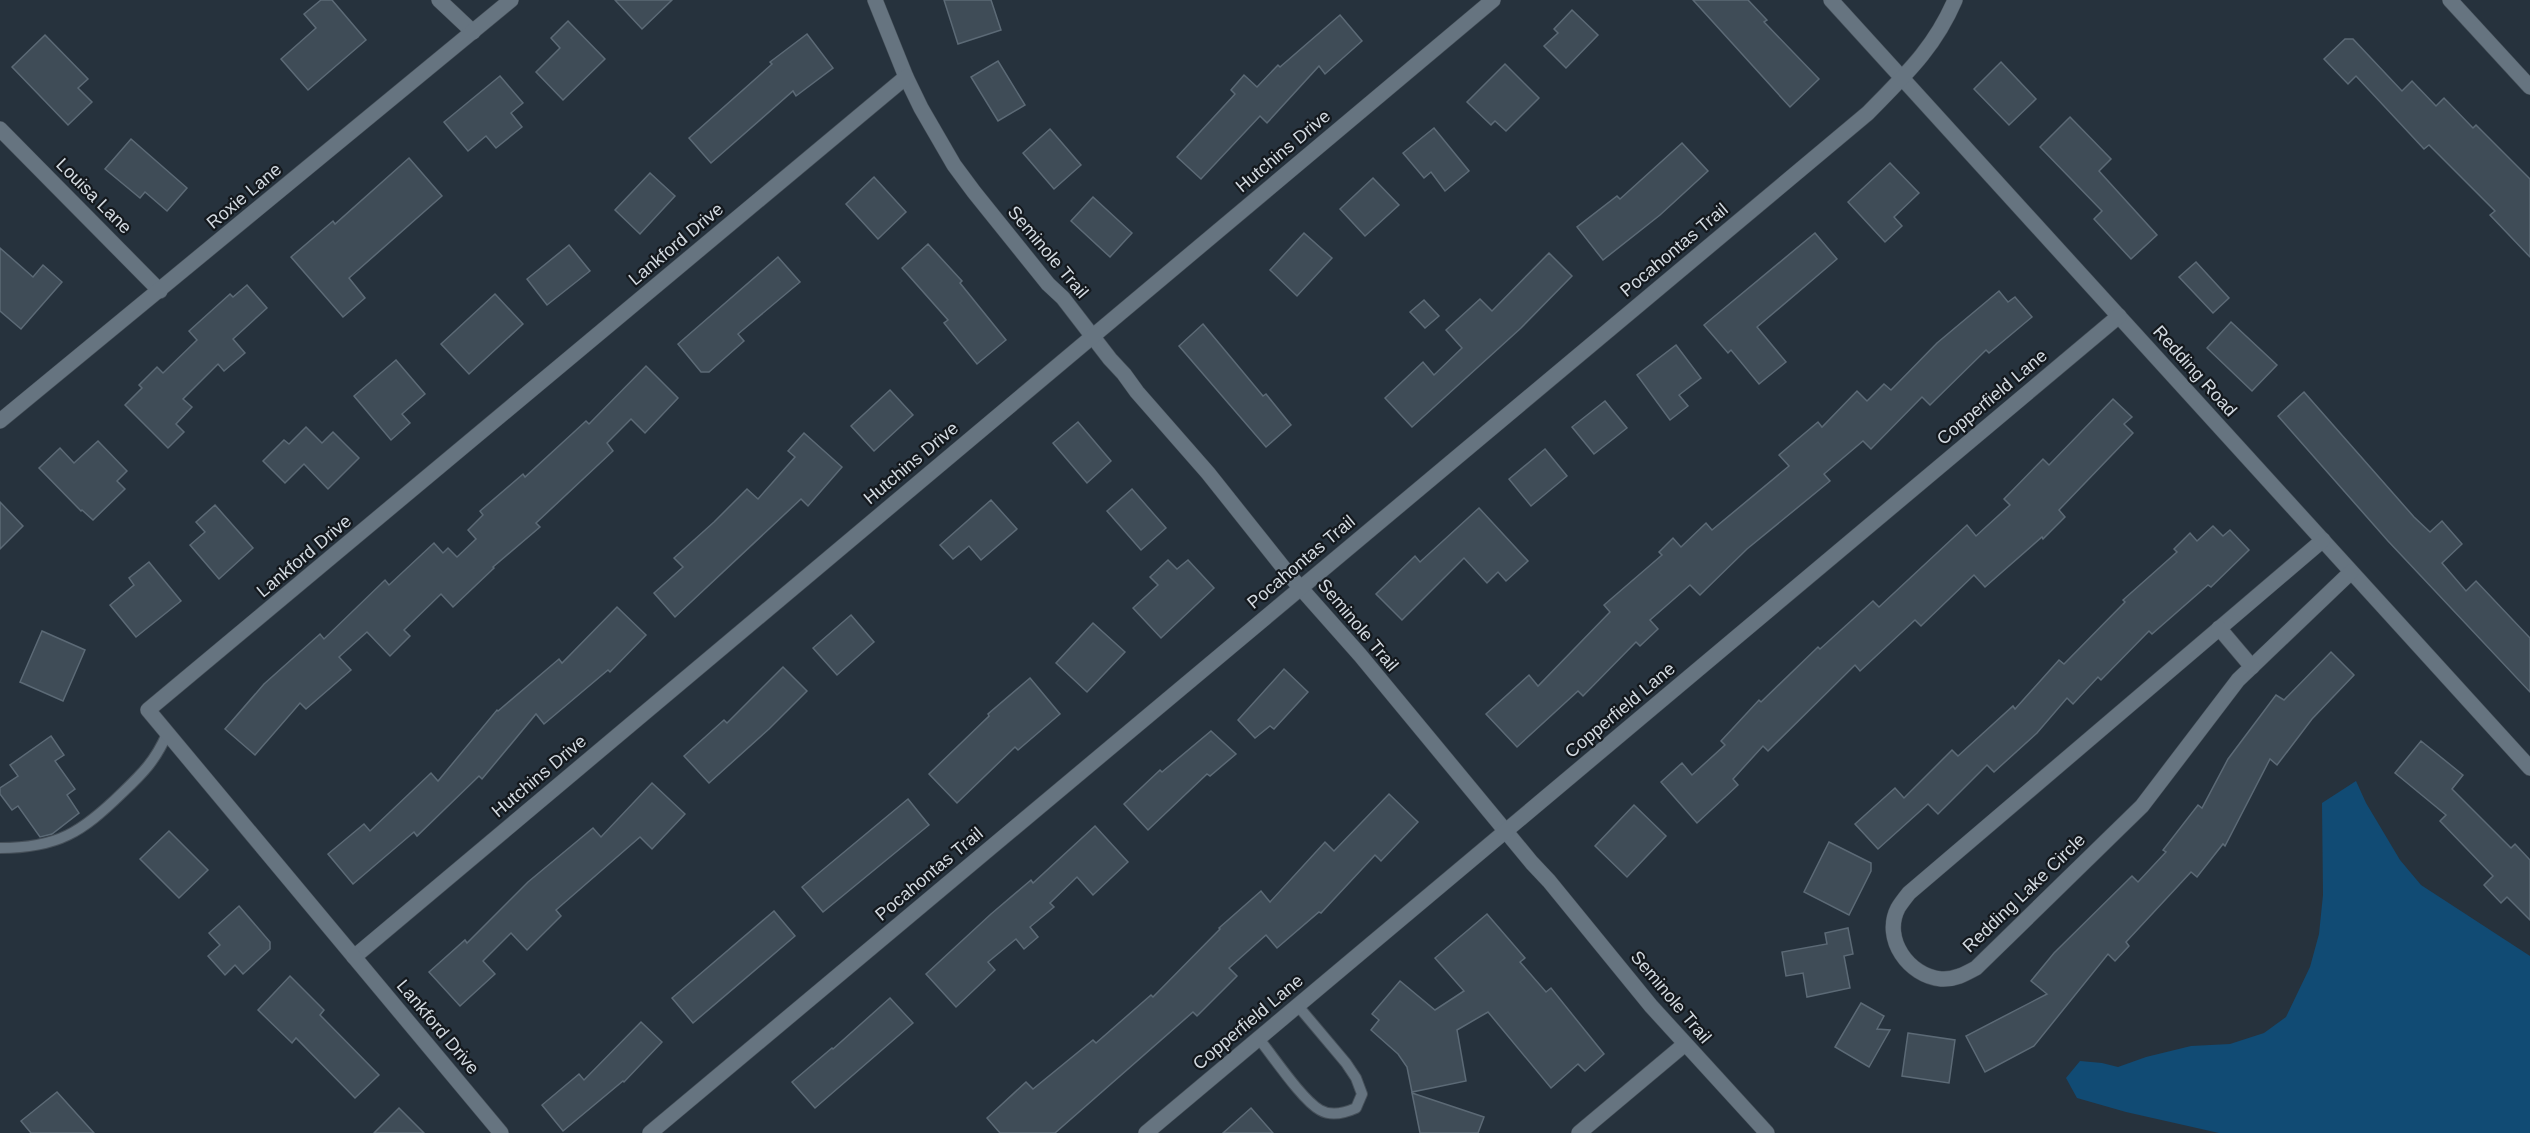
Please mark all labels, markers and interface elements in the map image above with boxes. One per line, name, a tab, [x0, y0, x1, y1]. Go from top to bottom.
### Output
street label: Hutchins Drive	[1232, 106, 1334, 196]
street label: Louisa Lane	[52, 154, 136, 238]
street label: Roxie Lane	[203, 159, 285, 233]
street label: Lankford Drive	[625, 199, 727, 289]
street label: Pocahontas Trail	[1616, 199, 1732, 301]
street label: Seminole Trail	[1004, 202, 1092, 302]
street label: Redding Road	[2149, 322, 2241, 420]
street label: Copperfield Lane	[1933, 345, 2051, 449]
street label: Hutchins Drive	[860, 418, 962, 508]
street label: Lankford Drive	[253, 511, 355, 601]
street label: Pocahontas Trail	[1243, 511, 1359, 613]
street label: Seminole Trail	[1314, 575, 1402, 675]
street label: Copperfield Lane	[1561, 658, 1679, 762]
street label: Hutchins Drive	[488, 731, 590, 821]
street label: Pocahontas Trail	[871, 823, 987, 925]
street label: Redding Lake Circle	[1959, 830, 2089, 956]
street label: Seminole Trail	[1627, 947, 1715, 1047]
street label: Copperfield Lane	[1189, 970, 1307, 1074]
street label: Lankford Drive	[393, 976, 483, 1078]

